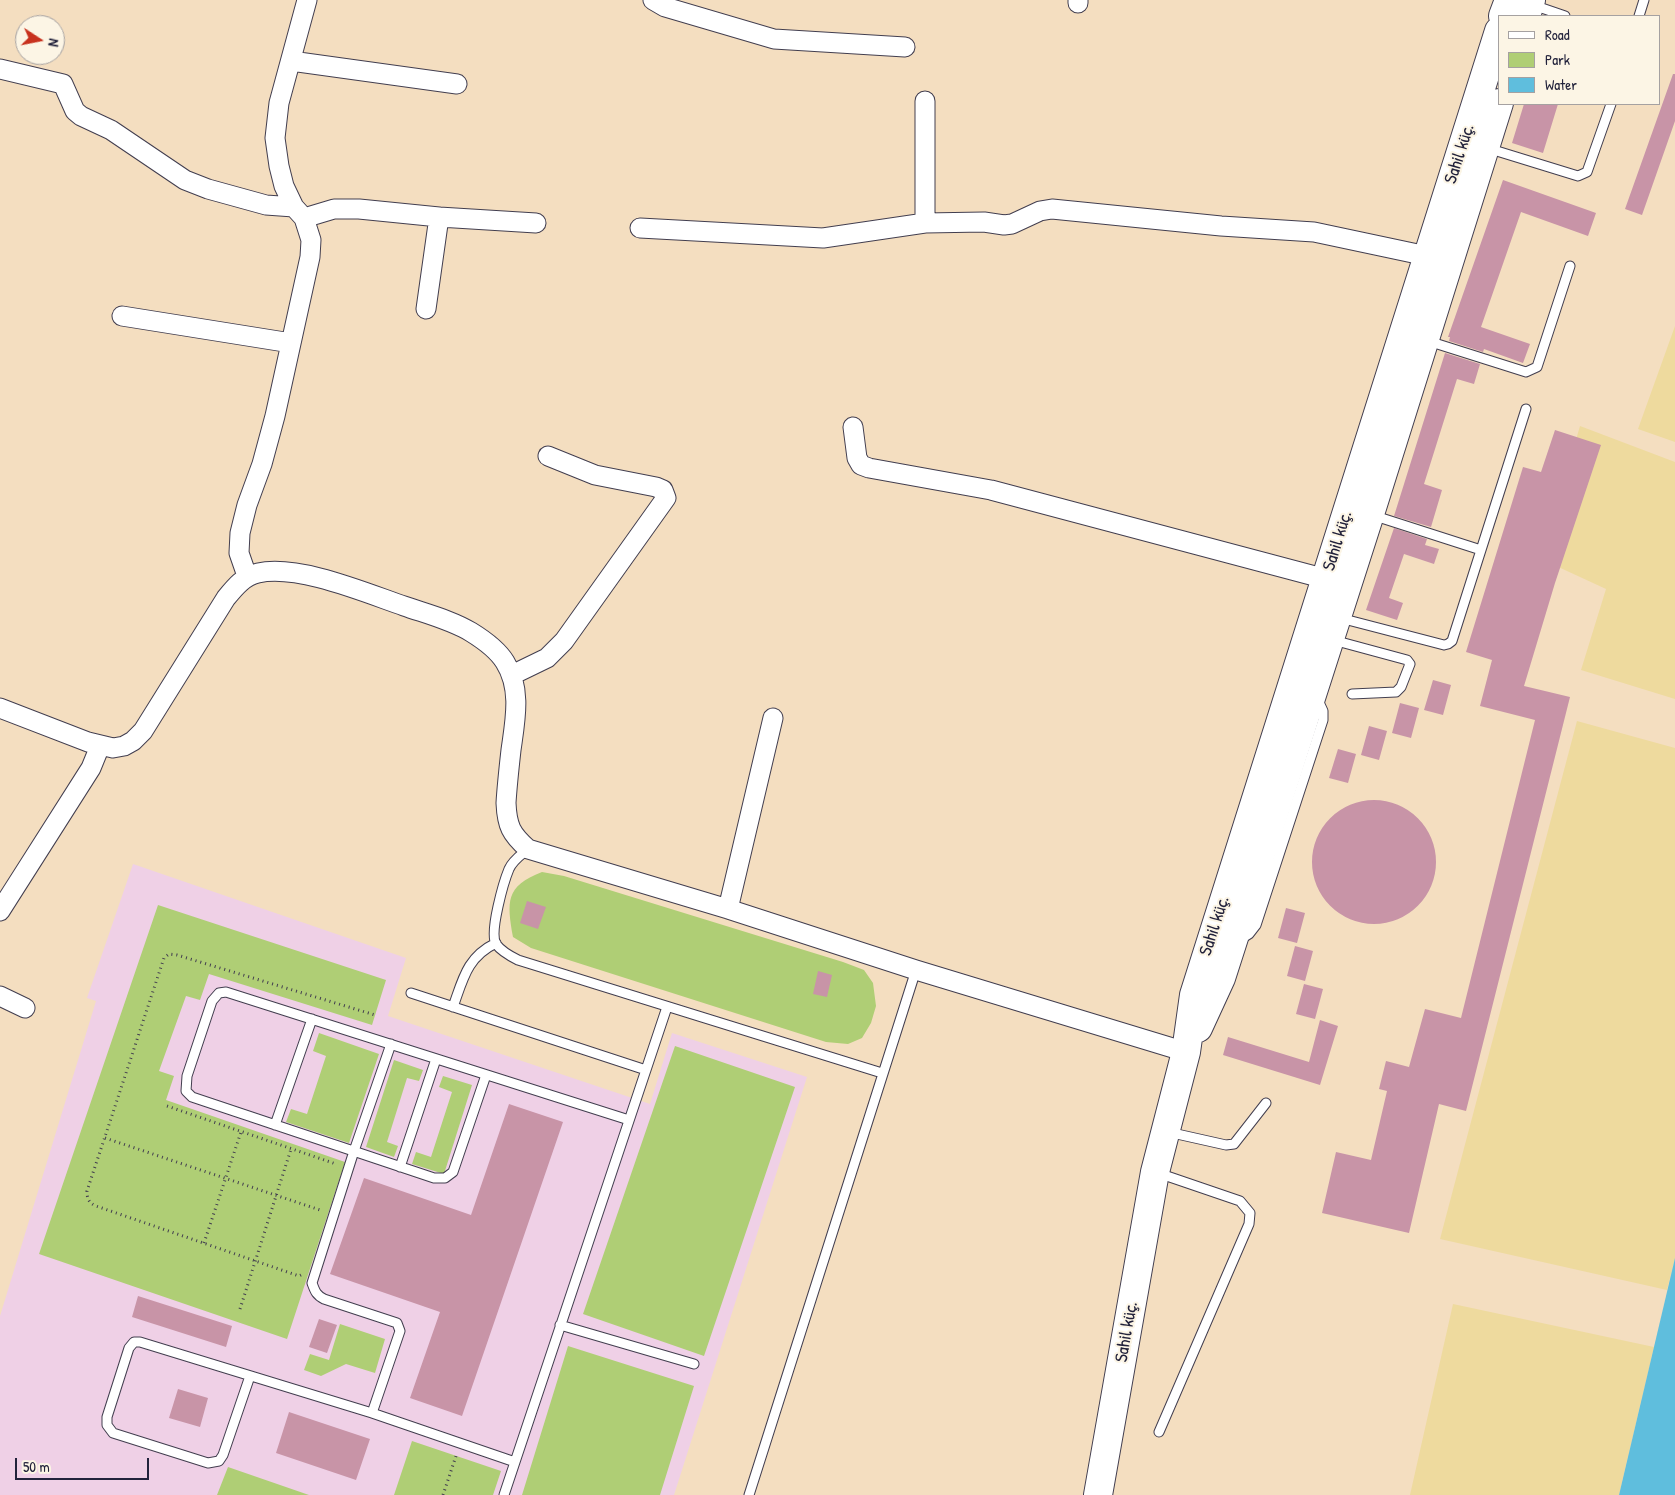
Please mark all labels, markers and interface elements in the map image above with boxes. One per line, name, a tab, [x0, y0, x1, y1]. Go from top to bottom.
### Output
north arrow	[15, 15, 65, 65]
legend	[1498, 15, 1660, 105]
text: Road	[1545, 24, 1570, 45]
text: N	[44, 37, 64, 48]
text: Park	[1545, 49, 1570, 70]
text: Water	[1545, 74, 1577, 95]
street label: Sahil küç.	[1440, 121, 1480, 187]
street label: Sahil küç.	[1319, 509, 1357, 573]
street label: Sahil küç.	[1195, 893, 1235, 959]
street label: Sahil küç.	[1111, 1300, 1143, 1364]
scale bar	[18, 1448, 151, 1480]
text: 50 m	[23, 1456, 50, 1477]

